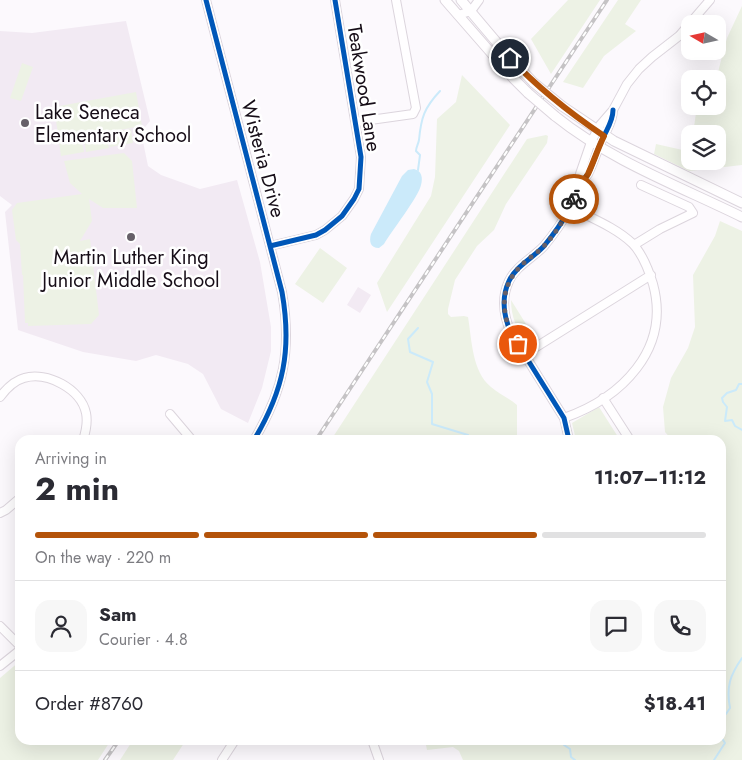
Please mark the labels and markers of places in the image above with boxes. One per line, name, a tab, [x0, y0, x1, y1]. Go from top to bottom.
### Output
pin	[489, 37, 531, 79]
place label: Lake Seneca Elementary School	[35, 98, 191, 150]
marker: Lake Seneca Elementary School	[19, 117, 31, 129]
marker: Martin Luther King Junior Middle School	[125, 231, 137, 243]
place label: Martin Luther King Junior Middle School	[39, 243, 220, 295]
pin	[497, 323, 539, 365]

